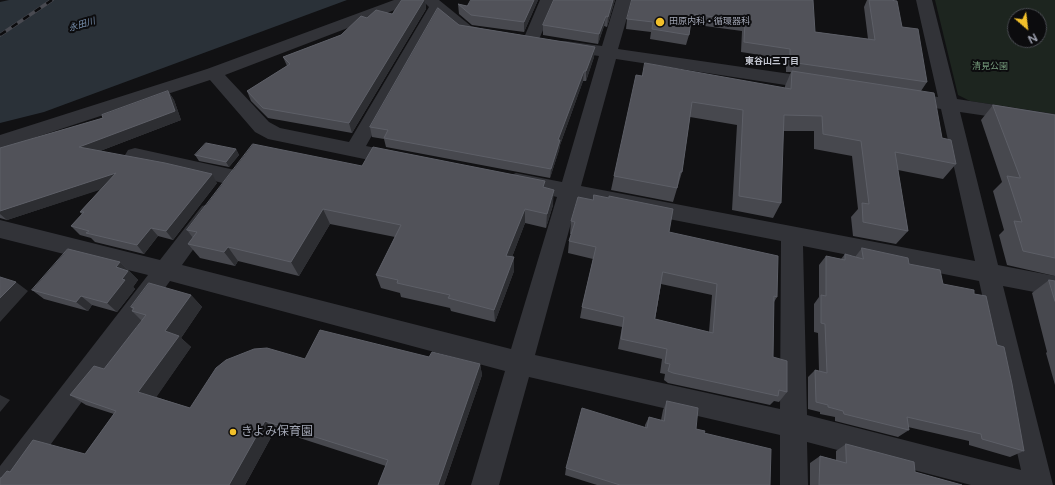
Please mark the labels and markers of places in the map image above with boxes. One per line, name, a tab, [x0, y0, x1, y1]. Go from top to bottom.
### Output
marker: 田原内科・循環器科	[654, 16, 666, 28]
place label: 田原内科・循環器科	[669, 17, 750, 27]
place label: きよみ保育園	[241, 425, 313, 439]
marker: きよみ保育園	[228, 427, 238, 437]

